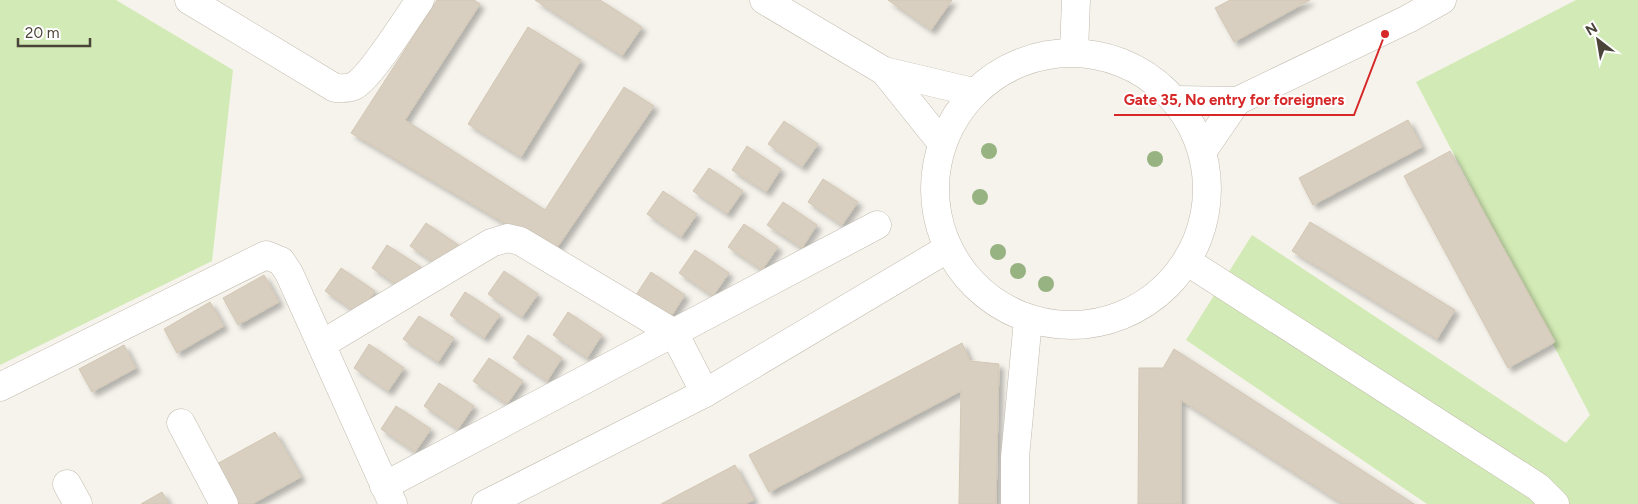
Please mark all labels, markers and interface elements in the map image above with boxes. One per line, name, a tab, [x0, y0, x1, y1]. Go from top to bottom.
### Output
scale bar	[18, 15, 90, 47]
north arrow	[1573, 15, 1623, 65]
text: N	[1583, 19, 1601, 39]
text: 20 m	[25, 24, 59, 42]
callout: Gate 35, No entry for foreigners	[1114, 85, 1354, 115]
text: Gate 35, No entry for foreigners	[1124, 91, 1344, 109]

